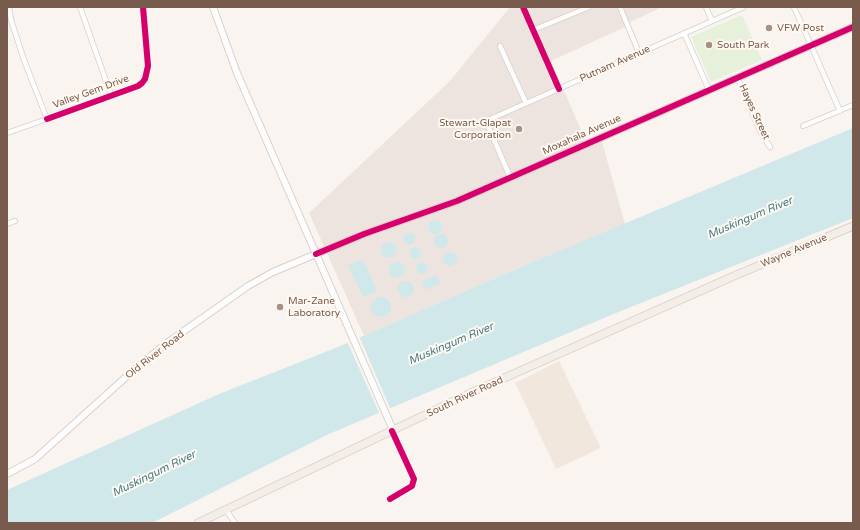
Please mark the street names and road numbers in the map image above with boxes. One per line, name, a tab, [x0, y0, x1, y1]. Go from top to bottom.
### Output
street label: Putnam Avenue	[578, 43, 652, 85]
street label: Valley Gem Drive	[51, 73, 131, 111]
street label: Hayes Street	[736, 82, 772, 142]
street label: Moxahala Avenue	[541, 112, 623, 158]
street label: Wayne Avenue	[759, 232, 829, 270]
street label: Old River Road	[123, 328, 187, 382]
street label: South River Road	[425, 374, 505, 420]

